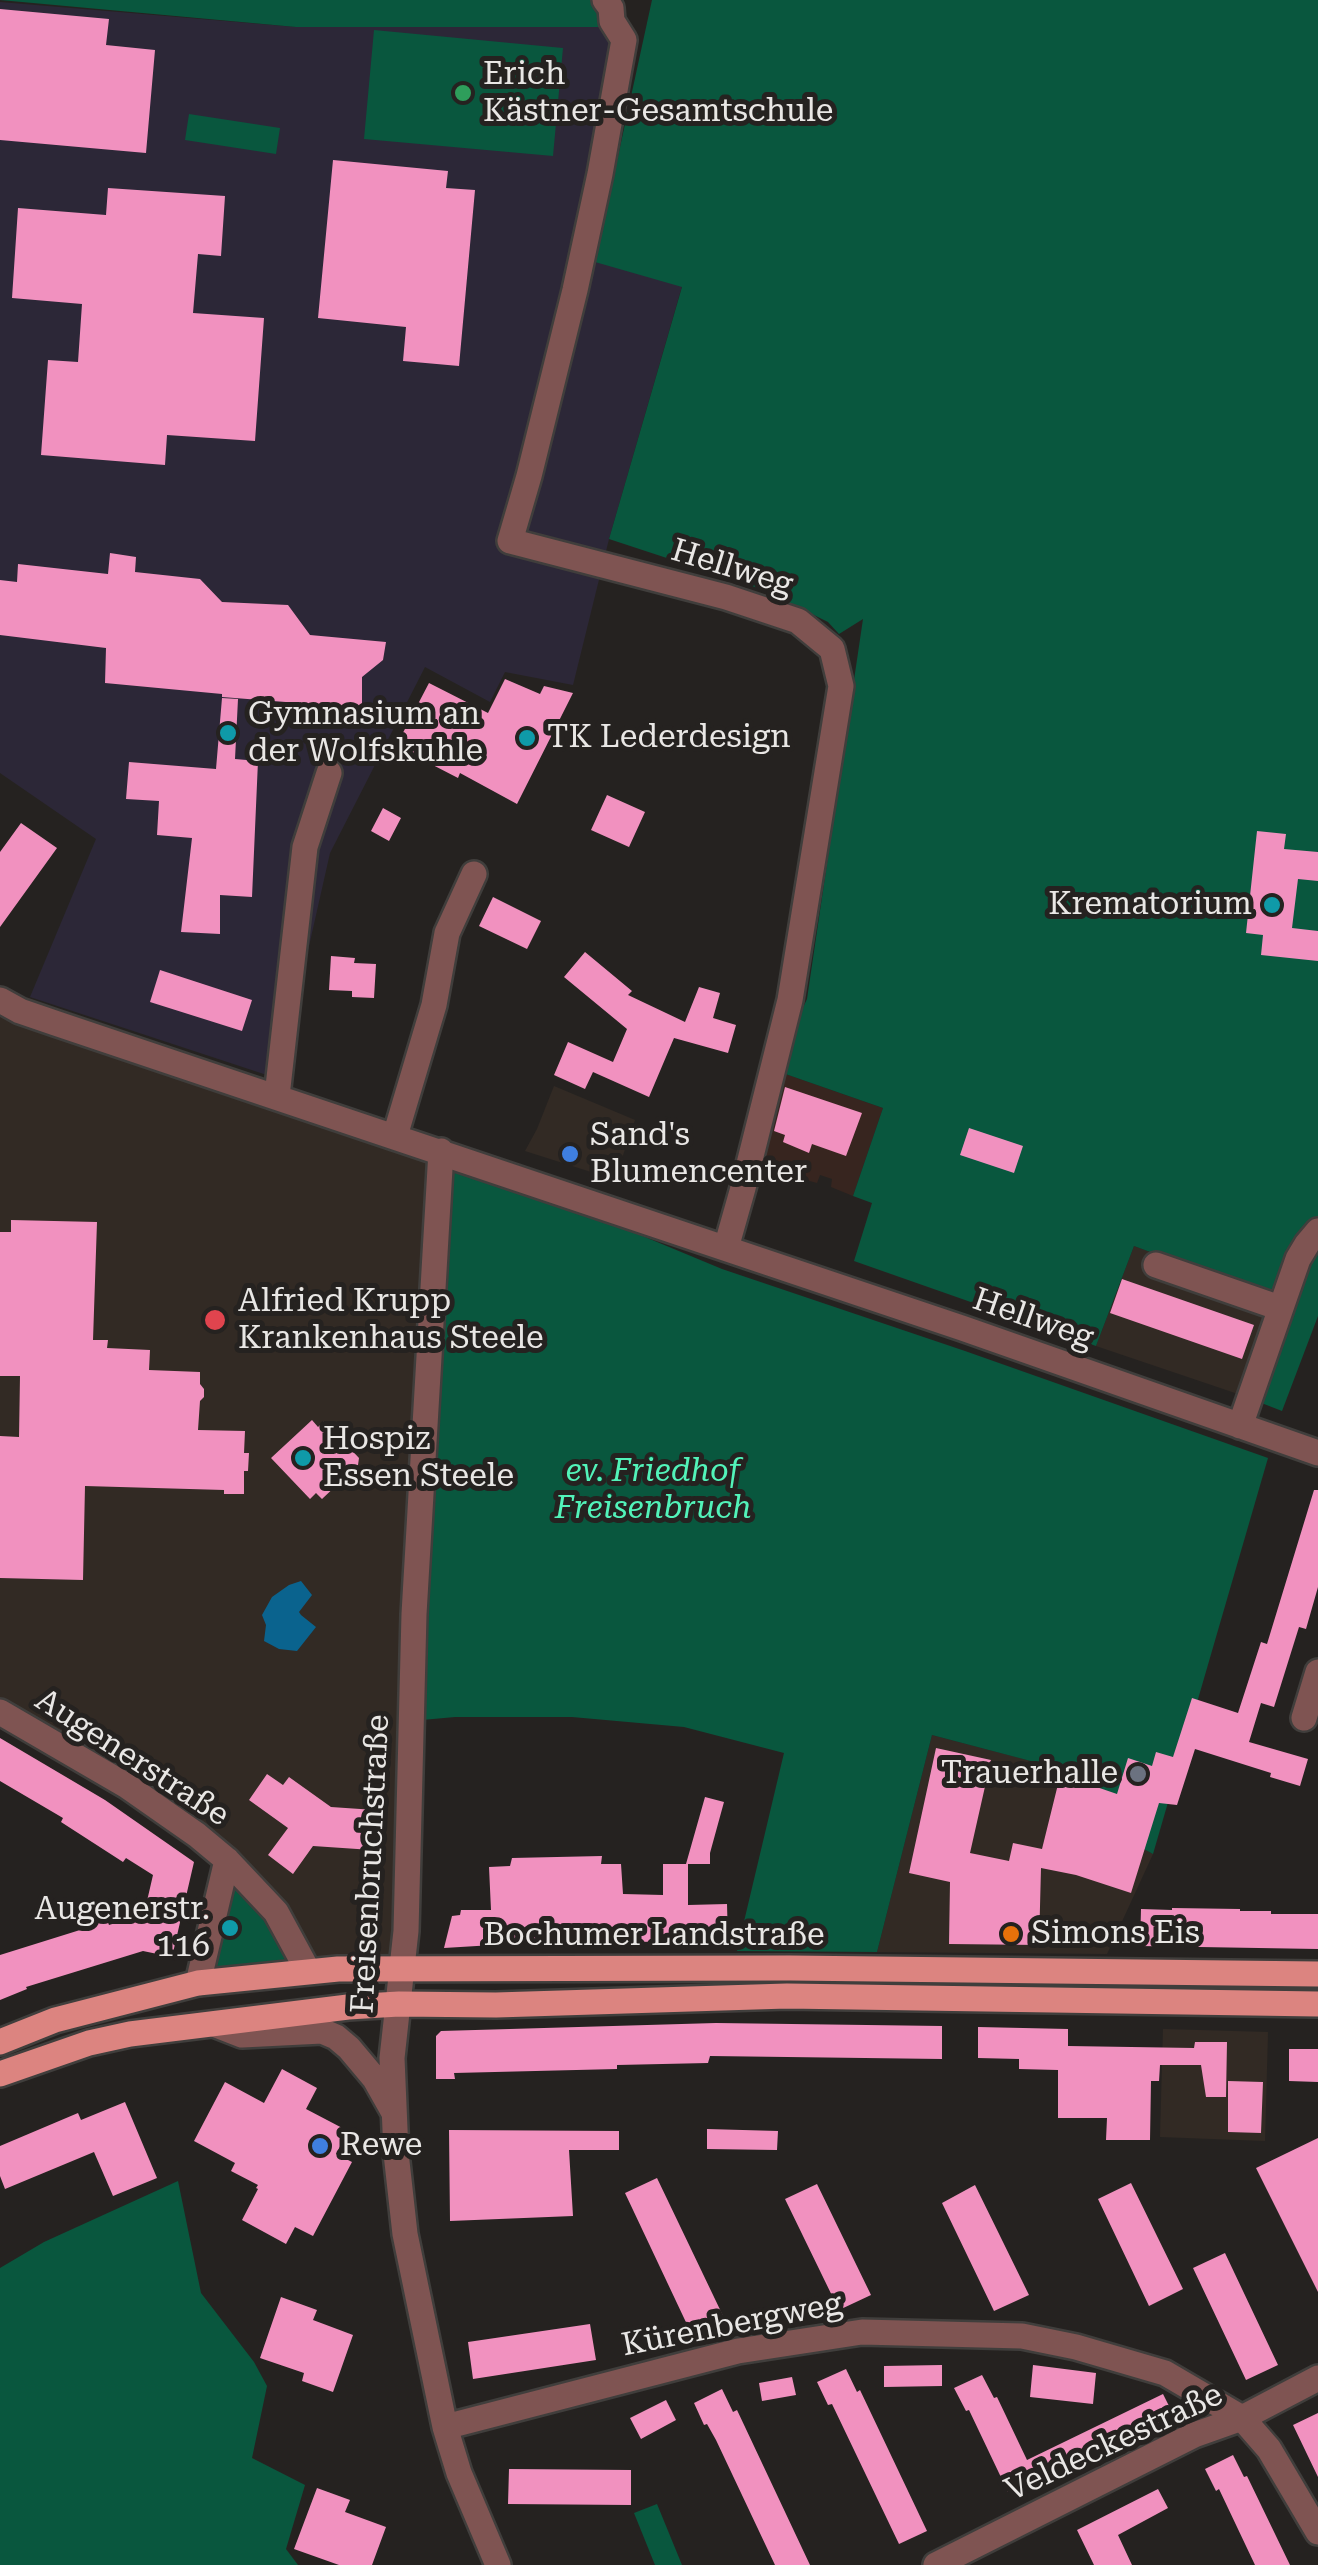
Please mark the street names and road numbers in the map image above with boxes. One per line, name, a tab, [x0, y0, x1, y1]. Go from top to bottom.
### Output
street label: Hellweg	[667, 531, 797, 605]
street label: Hellweg	[968, 1281, 1098, 1357]
street label: Augenerstraße	[28, 1681, 236, 1835]
street label: Freisenbruchstraße	[344, 1713, 398, 2015]
street label: Bochumer Landstraße	[484, 1917, 824, 1955]
street label: Kürenbergweg	[619, 2285, 845, 2365]
street label: Veldeckestraße	[999, 2376, 1229, 2510]

